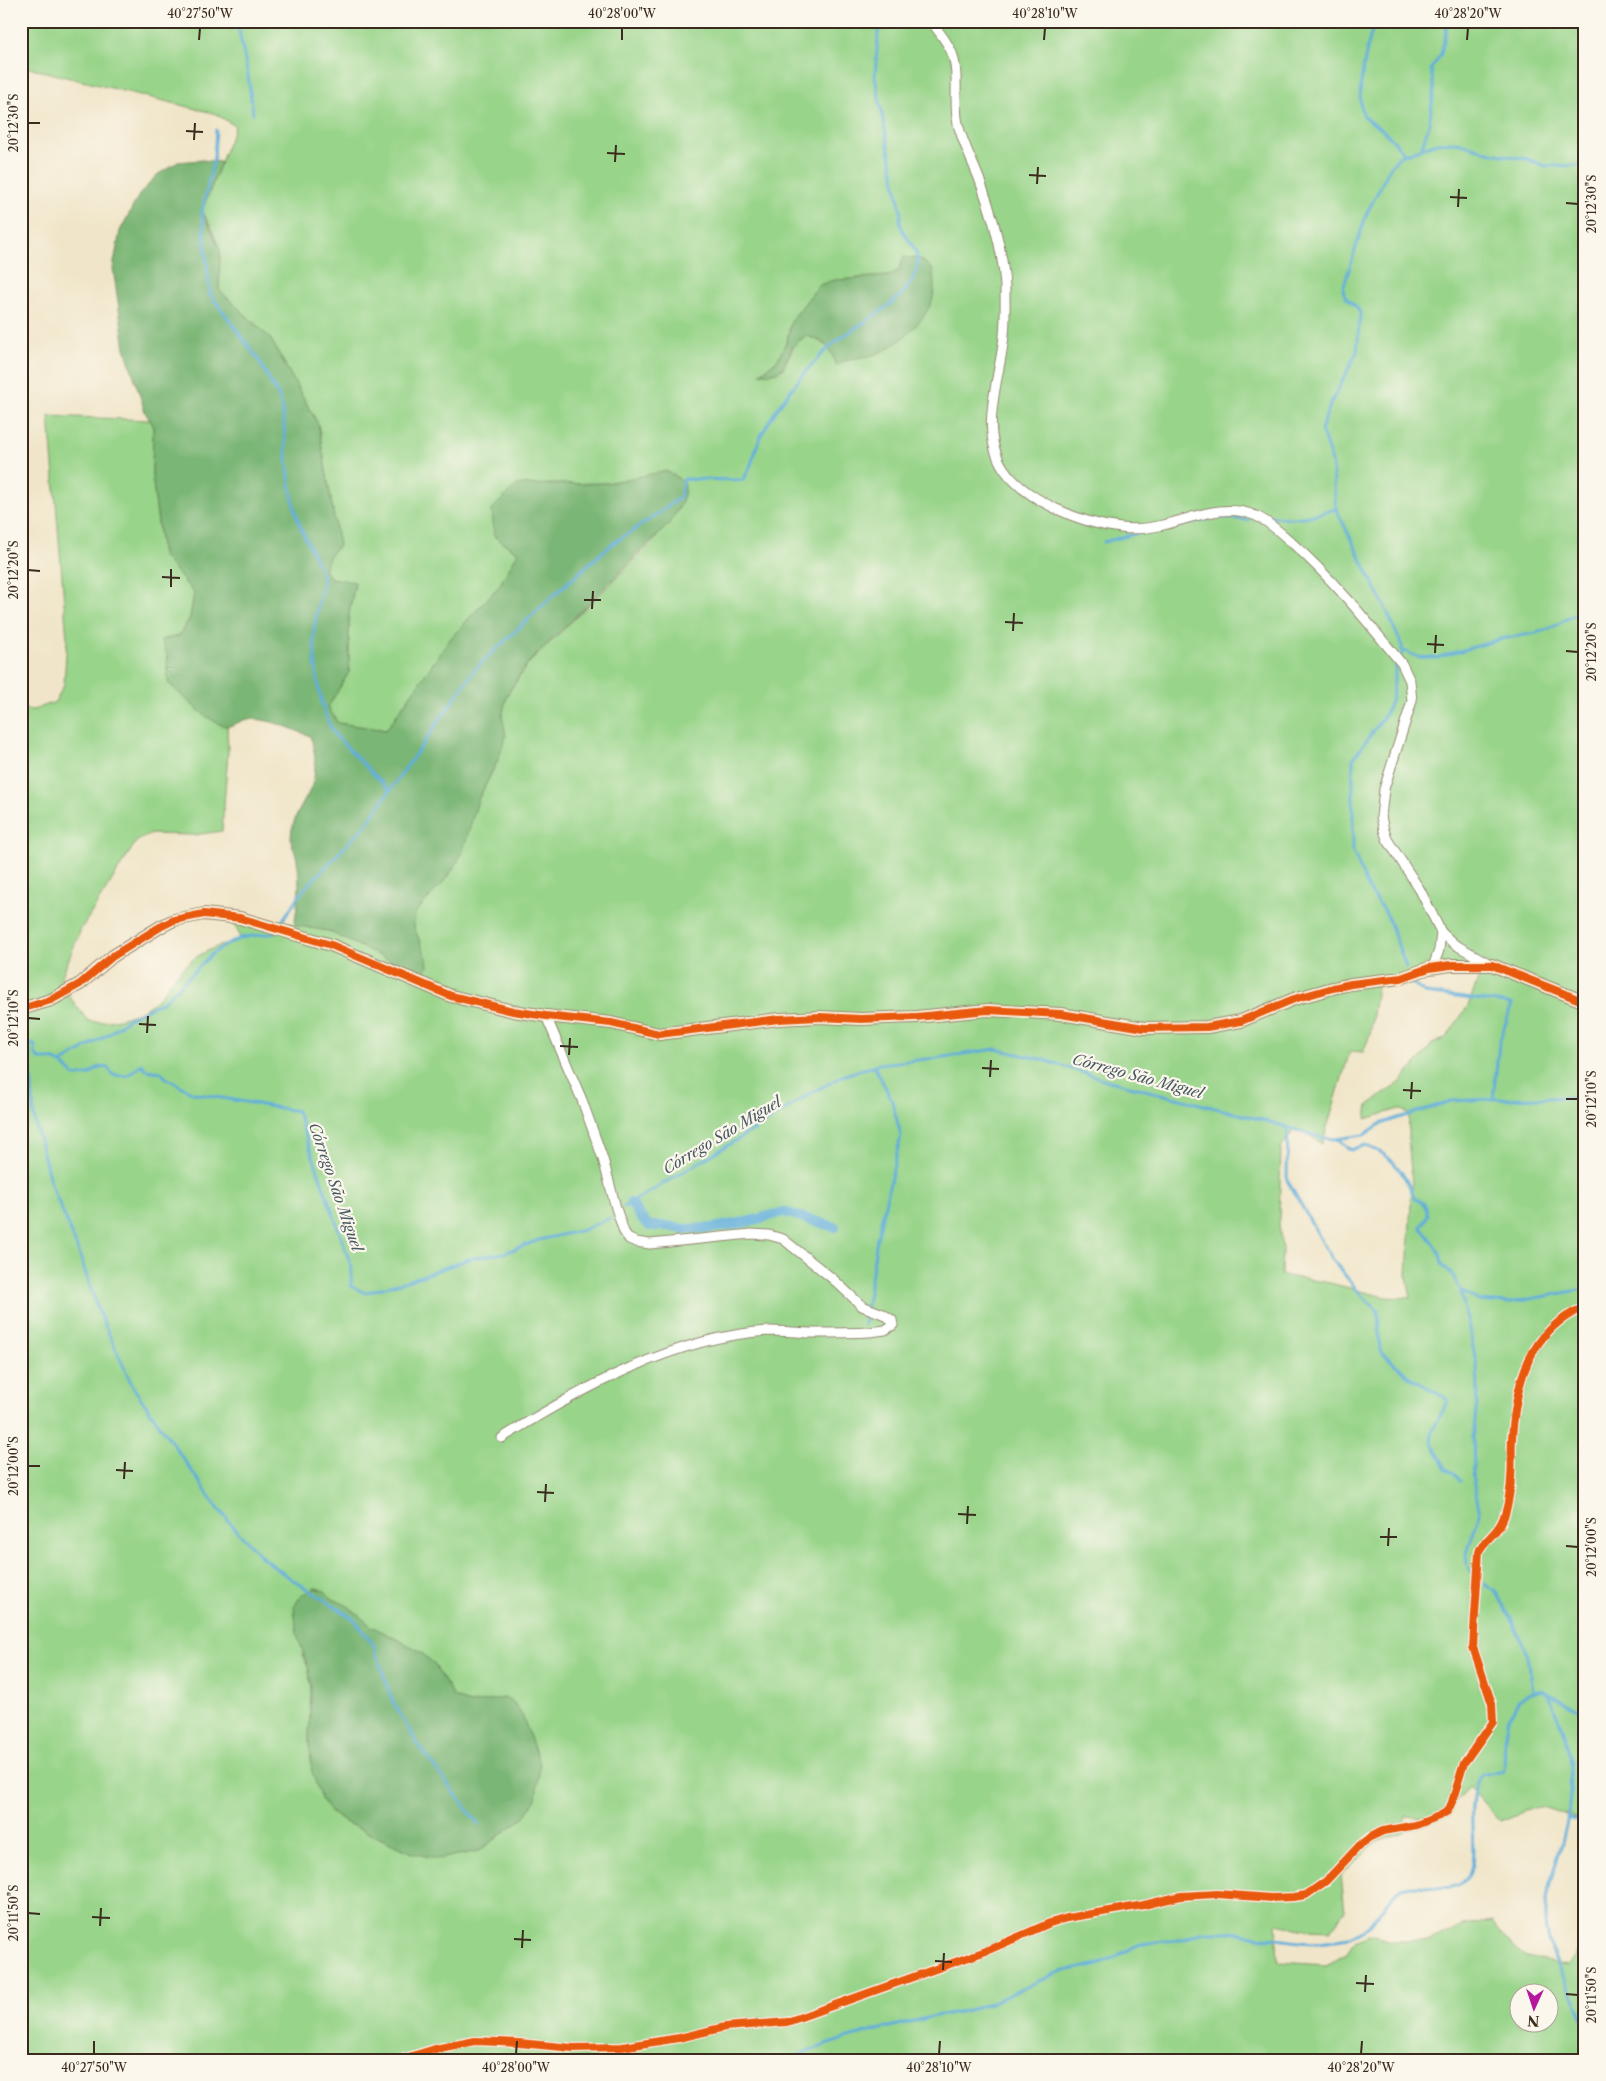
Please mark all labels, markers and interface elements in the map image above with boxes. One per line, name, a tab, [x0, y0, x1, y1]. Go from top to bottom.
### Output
text: 40°27'50"W	[167, 6, 234, 21]
text: 40°28'00"W	[588, 6, 657, 21]
text: 40°28'10"W	[1012, 6, 1079, 21]
text: 40°28'20"W	[1434, 6, 1502, 21]
text: 20°12'30"S	[6, 94, 21, 152]
text: 20°12'30"S	[1584, 175, 1599, 233]
text: 20°12'20"S	[6, 540, 21, 600]
text: 20°12'20"S	[1584, 622, 1599, 682]
text: 20°12'10"S	[6, 989, 21, 1047]
water label: Córrego São Miguel	[1070, 1049, 1208, 1103]
text: 20°12'10"S	[1584, 1070, 1599, 1128]
water label: Córrego São Miguel	[659, 1091, 787, 1178]
water label: Córrego São Miguel	[305, 1120, 368, 1256]
text: 20°12'00"S	[6, 1436, 21, 1496]
text: 20°12'00"S	[1584, 1517, 1599, 1577]
text: 20°11'50"S	[6, 1885, 21, 1941]
text: 20°11'50"S	[1584, 1967, 1599, 2023]
north arrow	[1508, 1984, 1558, 2034]
text: N	[1527, 2012, 1540, 2030]
text: 40°27'50"W	[61, 2060, 128, 2075]
text: 40°28'00"W	[482, 2060, 551, 2075]
text: 40°28'10"W	[906, 2060, 973, 2075]
text: 40°28'20"W	[1327, 2060, 1395, 2075]

